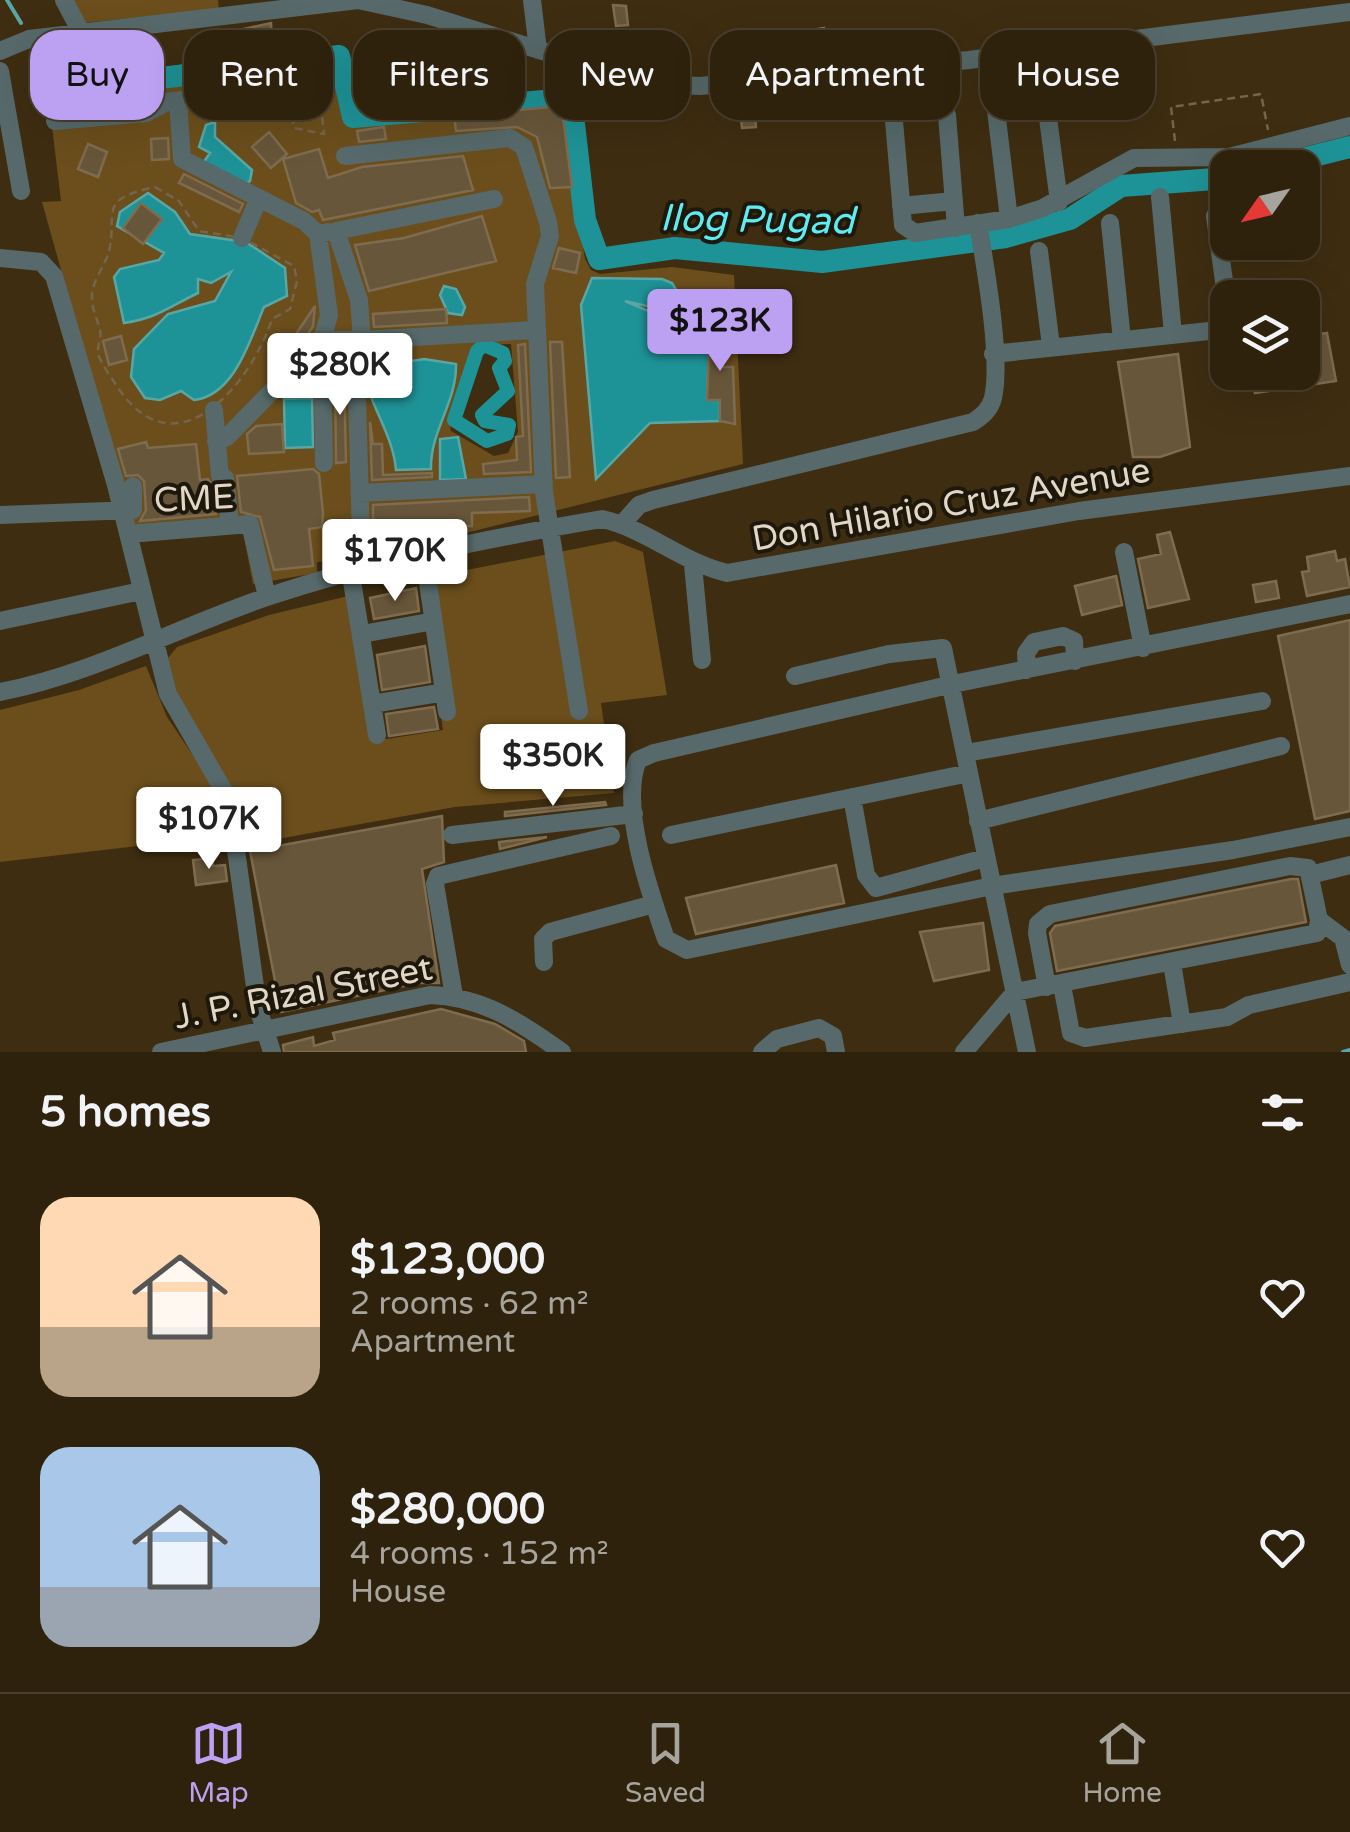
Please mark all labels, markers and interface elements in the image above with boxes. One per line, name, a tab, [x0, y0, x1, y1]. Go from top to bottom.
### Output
chip: Buy	[30, 30, 164, 120]
chip: Rent	[184, 30, 333, 120]
chip: Filters	[353, 30, 525, 120]
chip: New	[545, 30, 690, 120]
chip: Apartment	[710, 30, 960, 120]
chip: House	[980, 30, 1155, 120]
north arrow	[1210, 150, 1320, 260]
map controls	[1210, 150, 1320, 390]
water label: Ilog Pugad	[659, 195, 859, 245]
button: layers	[1210, 280, 1320, 390]
pin: $123K	[650, 289, 790, 374]
text: $123K	[669, 302, 771, 340]
pin: $280K	[270, 333, 410, 418]
text: $280K	[289, 346, 391, 384]
street label: Don Hilario Cruz Avenue	[749, 449, 1154, 561]
street label: CME	[153, 476, 235, 522]
pin: $170K	[325, 519, 465, 604]
text: $170K	[344, 532, 446, 570]
pin: $350K	[483, 724, 623, 809]
text: $350K	[502, 737, 604, 775]
pin: $107K	[139, 787, 279, 872]
text: $107K	[158, 800, 260, 838]
street label: J. P. Rizal Street	[171, 947, 436, 1039]
icon: filters	[1255, 1085, 1310, 1140]
text: 5 homes	[40, 1087, 211, 1138]
text: $123,000	[350, 1234, 545, 1285]
icon: home	[120, 1237, 240, 1357]
icon: heart	[1255, 1270, 1310, 1325]
text: 2 rooms · 62 m²	[350, 1285, 589, 1323]
text: Apartment	[350, 1323, 515, 1361]
text: $280,000	[350, 1484, 545, 1535]
icon: home	[120, 1487, 240, 1607]
icon: heart	[1255, 1520, 1310, 1575]
text: 4 rooms · 152 m²	[350, 1535, 609, 1573]
text: House	[350, 1573, 446, 1611]
tab: Map	[188, 1716, 249, 1810]
tab: Saved	[625, 1716, 706, 1810]
tab: Home	[1082, 1716, 1162, 1810]

